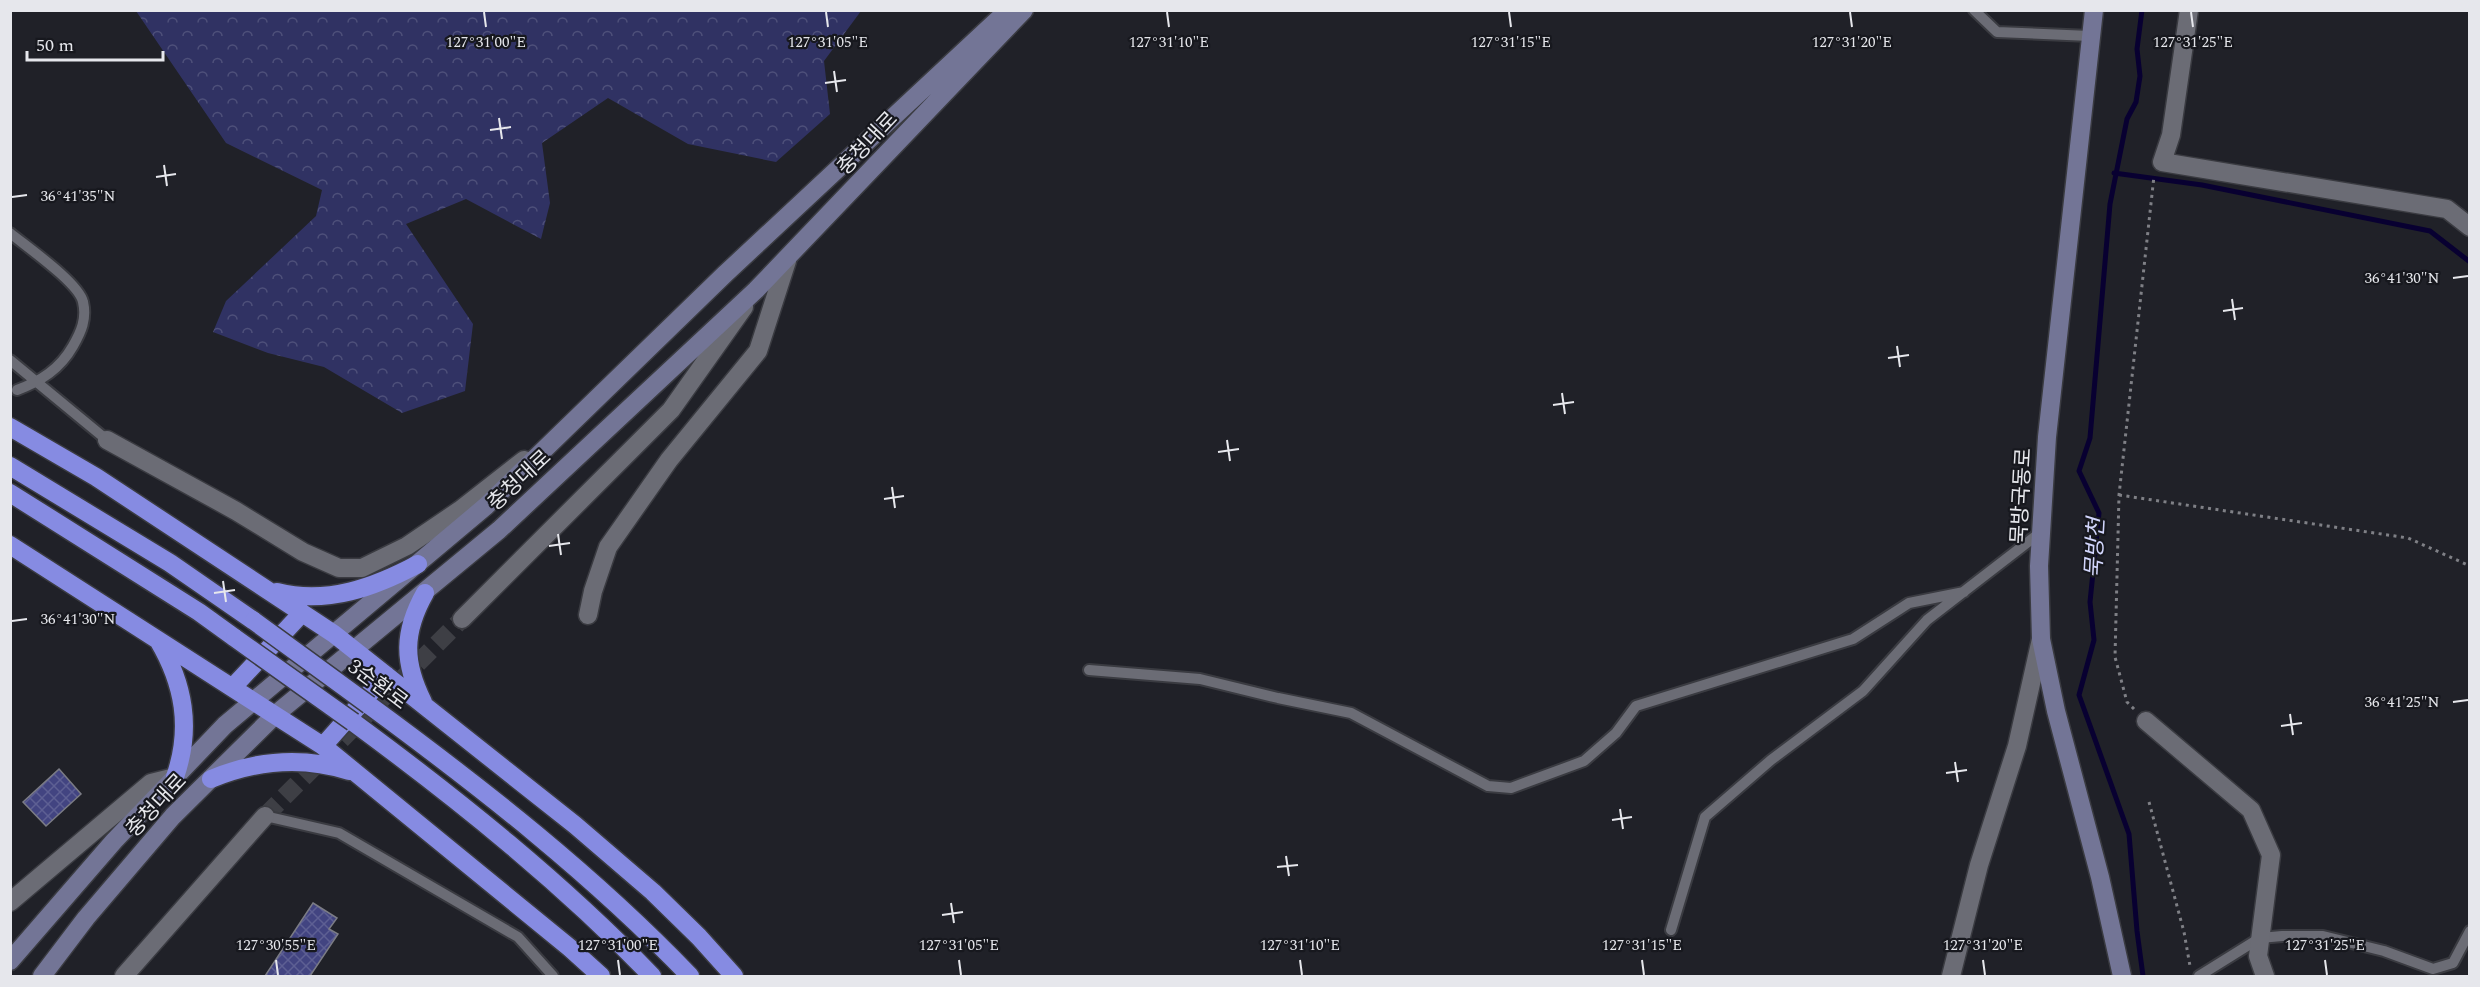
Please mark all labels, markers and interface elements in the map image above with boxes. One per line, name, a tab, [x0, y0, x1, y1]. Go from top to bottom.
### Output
scale bar	[27, 24, 164, 62]
text: 127°31'00"E	[446, 31, 526, 54]
text: 127°31'05"E	[788, 31, 868, 54]
text: 127°31'10"E	[1129, 31, 1209, 54]
text: 127°31'15"E	[1471, 31, 1551, 54]
text: 127°31'20"E	[1812, 31, 1892, 54]
text: 127°31'25"E	[2153, 31, 2233, 54]
text: 50 m	[36, 32, 74, 59]
street label: 충청대로	[830, 105, 906, 183]
text: 36°41'35"N	[41, 185, 116, 208]
text: 36°41'30"N	[2365, 267, 2440, 290]
street label: 충청대로	[481, 443, 559, 519]
street label: 묵방국동로	[2003, 447, 2041, 545]
water label: 묵방천	[2077, 514, 2114, 579]
text: 36°41'30"N	[41, 608, 116, 631]
street label: 3순환로	[340, 651, 414, 718]
text: 36°41'25"N	[2365, 691, 2440, 714]
street label: 충청대로	[119, 767, 195, 845]
text: 127°30'55"E	[236, 934, 316, 957]
text: 127°31'00"E	[578, 934, 658, 957]
text: 127°31'05"E	[919, 934, 999, 957]
text: 127°31'10"E	[1260, 934, 1340, 957]
text: 127°31'15"E	[1602, 934, 1682, 957]
text: 127°31'20"E	[1943, 934, 2023, 957]
text: 127°31'25"E	[2285, 934, 2365, 957]

